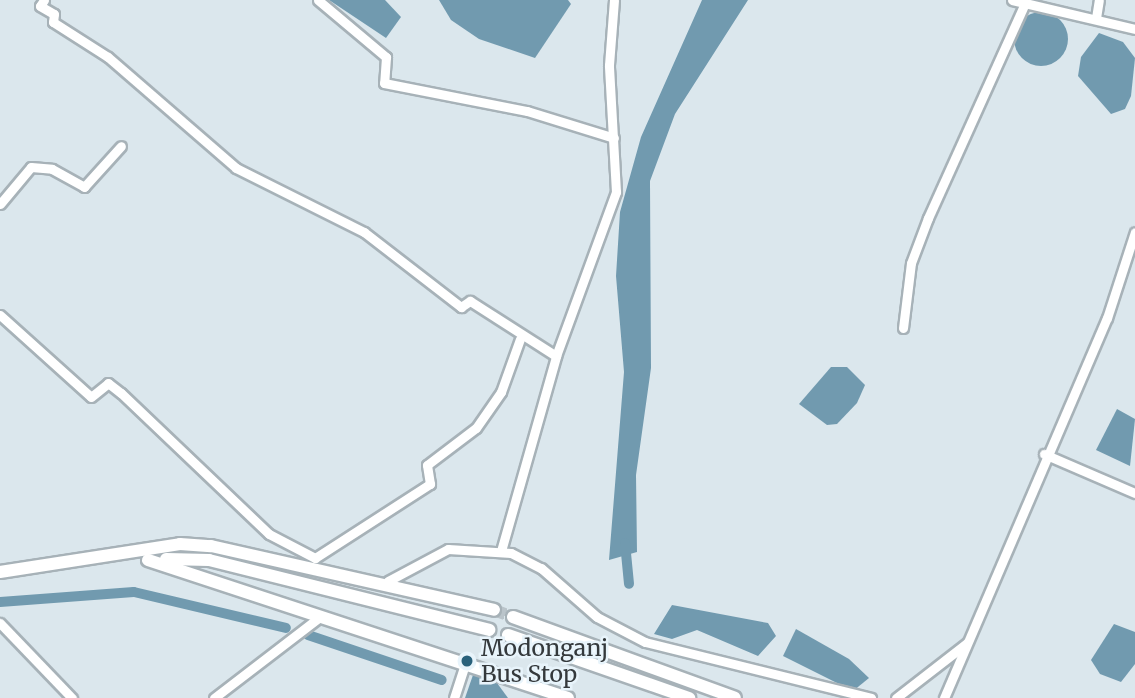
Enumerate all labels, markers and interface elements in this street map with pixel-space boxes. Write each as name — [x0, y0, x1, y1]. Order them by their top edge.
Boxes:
place label: Modonganj Bus Stop — [481, 634, 608, 688]
marker: Modonganj Bus Stop — [459, 653, 475, 669]

